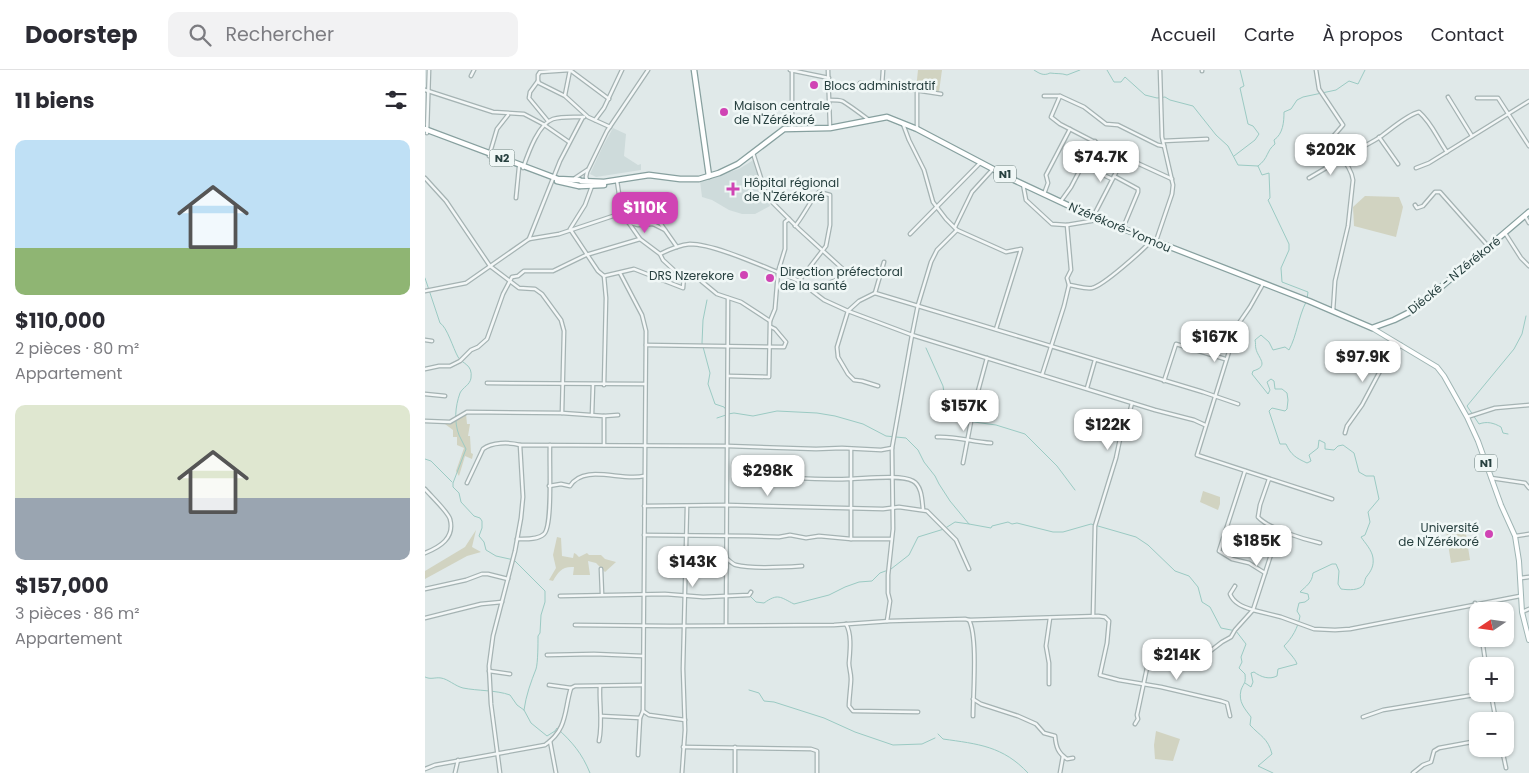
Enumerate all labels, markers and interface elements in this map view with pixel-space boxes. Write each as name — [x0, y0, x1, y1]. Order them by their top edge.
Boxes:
search box — [168, 12, 518, 57]
text: Doorstep — [25, 18, 138, 51]
icon: search — [186, 21, 214, 49]
text: Rechercher — [226, 21, 334, 48]
text: Accueil — [1150, 22, 1216, 47]
text: Carte — [1244, 22, 1294, 47]
text: À propos — [1322, 22, 1403, 47]
text: Contact — [1431, 22, 1504, 47]
place label: Blocs administratif — [824, 77, 935, 94]
marker: Blocs administratif — [808, 79, 820, 91]
text: 11 biens — [15, 86, 95, 115]
icon: filters — [382, 86, 410, 114]
place label: Maison centrale de N'Zérékoré — [734, 97, 830, 128]
marker: Maison centrale de N'Zérékoré — [718, 106, 730, 118]
pin: $202K — [1296, 134, 1366, 176]
text: $202K — [1306, 138, 1356, 161]
pin: $74.7K — [1060, 140, 1142, 183]
text: $74.7K — [1074, 145, 1128, 168]
road number: N2 — [489, 150, 515, 166]
road number: N1 — [994, 166, 1016, 182]
icon: home — [168, 172, 258, 262]
place label: Hôpital régional de N'Zérékoré — [744, 174, 839, 205]
marker: Hôpital régional de N'Zérékoré — [726, 182, 740, 196]
pin: $110K — [610, 191, 680, 234]
text: $110K — [623, 196, 667, 219]
street label: N'zérékoré-Yomou — [1066, 198, 1174, 256]
street label: Diécké - N'Zérékoré — [1404, 232, 1504, 318]
place label: Direction préfectoral de la santé — [780, 263, 903, 294]
place label: DRS Nzerekore — [649, 267, 734, 284]
marker: DRS Nzerekore — [738, 269, 750, 281]
marker: Direction préfectoral de la santé — [764, 272, 776, 284]
text: $110,000 — [15, 306, 105, 335]
pin: $167K — [1180, 320, 1250, 363]
text: $167K — [1192, 325, 1238, 348]
text: 2 pièces · 80 m² — [15, 337, 139, 360]
pin: $97.9K — [1322, 340, 1404, 383]
text: $97.9K — [1336, 345, 1390, 368]
text: Appartement — [15, 362, 122, 385]
pin: $157K — [929, 390, 999, 432]
text: $157K — [941, 394, 987, 417]
pin: $122K — [1073, 408, 1143, 451]
text: $122K — [1085, 413, 1131, 436]
icon: home — [168, 437, 258, 527]
pin: $298K — [733, 454, 803, 497]
road number: N1 — [1475, 454, 1497, 472]
text: $298K — [742, 459, 794, 482]
place label: Université de N'Zérékoré — [1398, 519, 1479, 550]
pin: $185K — [1222, 524, 1292, 567]
marker: Université de N'Zérékoré — [1483, 528, 1495, 540]
text: $185K — [1233, 529, 1281, 552]
pin: $143K — [658, 546, 728, 588]
text: $143K — [669, 550, 717, 573]
text: $157,000 — [15, 571, 109, 600]
text: 3 pièces · 86 m² — [15, 602, 140, 625]
north arrow — [1469, 602, 1514, 648]
map controls — [1469, 602, 1514, 757]
text: Appartement — [15, 627, 122, 650]
pin: $214K — [1142, 638, 1212, 681]
text: $214K — [1153, 643, 1201, 666]
button: + — [1469, 657, 1514, 702]
button: − — [1469, 712, 1514, 757]

